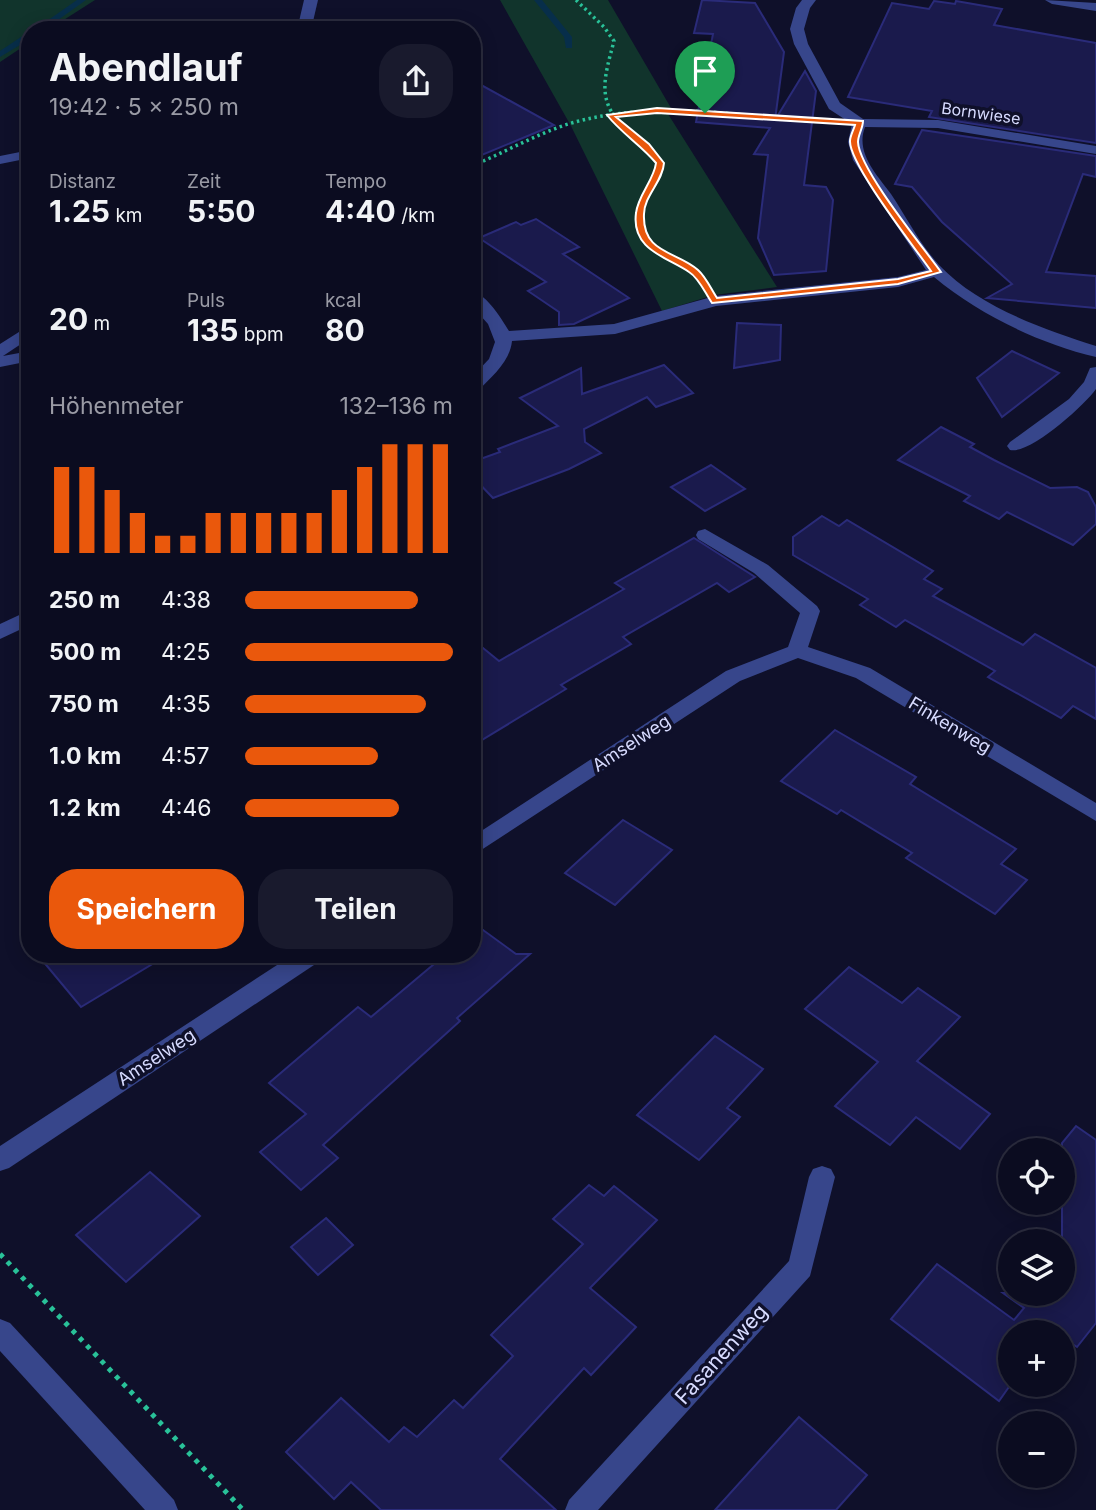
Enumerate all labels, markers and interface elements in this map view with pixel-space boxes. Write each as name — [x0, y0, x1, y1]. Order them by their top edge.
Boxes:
pin — [675, 41, 735, 113]
text: Abendlauf — [49, 44, 243, 90]
button: share — [379, 44, 453, 118]
icon: arrive — [686, 52, 724, 90]
text: 19:42 · 5 × 250 m — [49, 93, 239, 121]
street label: Bornwiese — [940, 98, 1022, 128]
text: Distanz — [49, 170, 116, 193]
text: Zeit — [187, 170, 221, 193]
text: Tempo — [325, 170, 387, 193]
text: 1.25 — [49, 193, 110, 229]
text: 5:50 — [187, 193, 256, 229]
text: 4:40 — [325, 193, 396, 229]
text: km — [110, 204, 142, 227]
text: /km — [396, 204, 435, 227]
text: Puls — [187, 289, 225, 312]
text: kcal — [325, 289, 361, 312]
text: 20 — [49, 301, 88, 337]
text: m — [88, 312, 110, 335]
text: 135 — [187, 312, 238, 348]
text: 80 — [325, 312, 365, 348]
text: bpm — [238, 323, 284, 346]
text: Höhenmeter — [49, 392, 183, 420]
text: 132–136 m — [339, 392, 453, 420]
text: 250 m — [49, 586, 120, 614]
text: 4:38 — [161, 586, 211, 614]
text: 500 m — [49, 638, 121, 666]
text: 4:25 — [161, 638, 211, 666]
text: 750 m — [49, 690, 119, 718]
text: 4:35 — [161, 690, 211, 718]
street label: Finkenweg — [905, 692, 995, 758]
street label: Amselweg — [588, 710, 674, 776]
text: 1.0 km — [49, 742, 121, 770]
text: 4:57 — [161, 742, 209, 770]
text: 1.2 km — [49, 794, 121, 822]
text: 4:46 — [161, 794, 212, 822]
button: Speichern — [49, 869, 244, 949]
button: Teilen — [258, 869, 453, 949]
street label: Amselweg — [113, 1024, 199, 1090]
map controls — [998, 1138, 1075, 1488]
button: locate — [998, 1138, 1075, 1215]
button: layers — [998, 1229, 1075, 1306]
street label: Fasanenweg — [670, 1299, 772, 1409]
button: + — [998, 1320, 1075, 1397]
button: − — [998, 1411, 1075, 1488]

